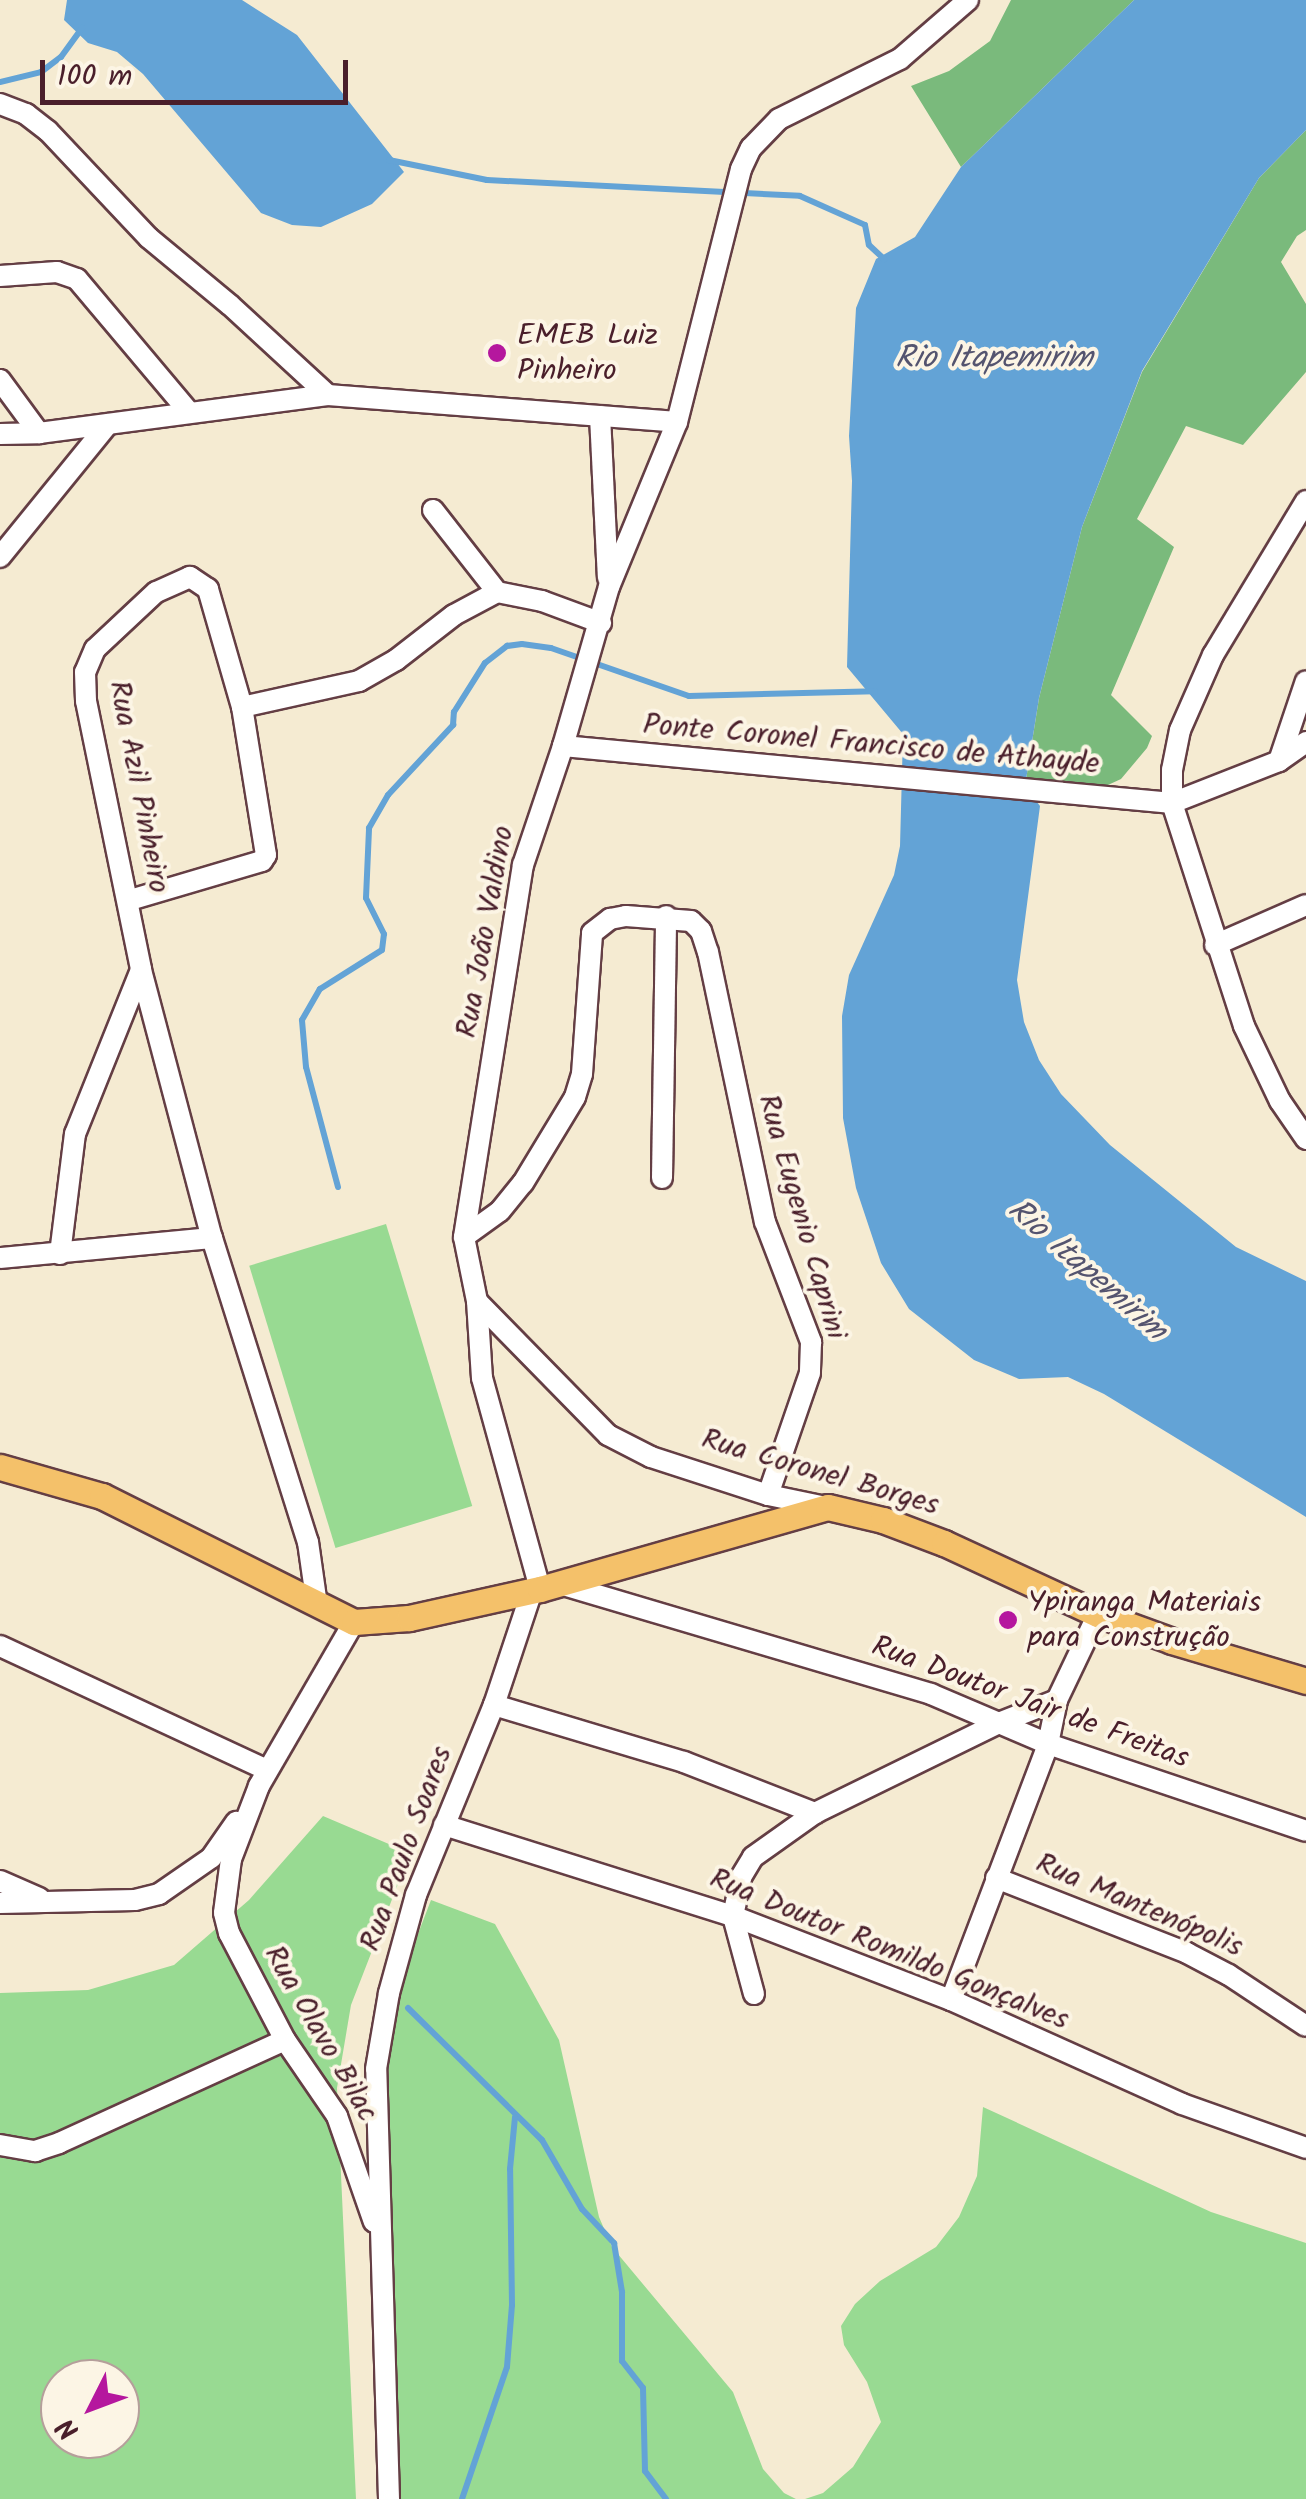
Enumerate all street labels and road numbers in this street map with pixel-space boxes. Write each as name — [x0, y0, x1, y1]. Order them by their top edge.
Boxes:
street label: Rua Azil Pinheiro — [100, 678, 176, 896]
street label: Ponte Coronel Francisco de Athayde — [641, 707, 1101, 783]
street label: Rua João Valdino — [450, 823, 522, 1041]
street label: Rua Eugenio Caprini — [749, 1090, 853, 1344]
street label: Rua Coronel Borges — [697, 1422, 943, 1524]
street label: Rua Doutor Jair de Freitas — [866, 1629, 1194, 1777]
street label: Rua Paulo Soares — [353, 1742, 461, 1956]
street label: Rua Mantenópolis — [1030, 1846, 1248, 1966]
street label: Rua Doutor Romildo Gonçalves — [704, 1861, 1074, 2039]
street label: Rua Olavo Bilac — [255, 1940, 385, 2128]

